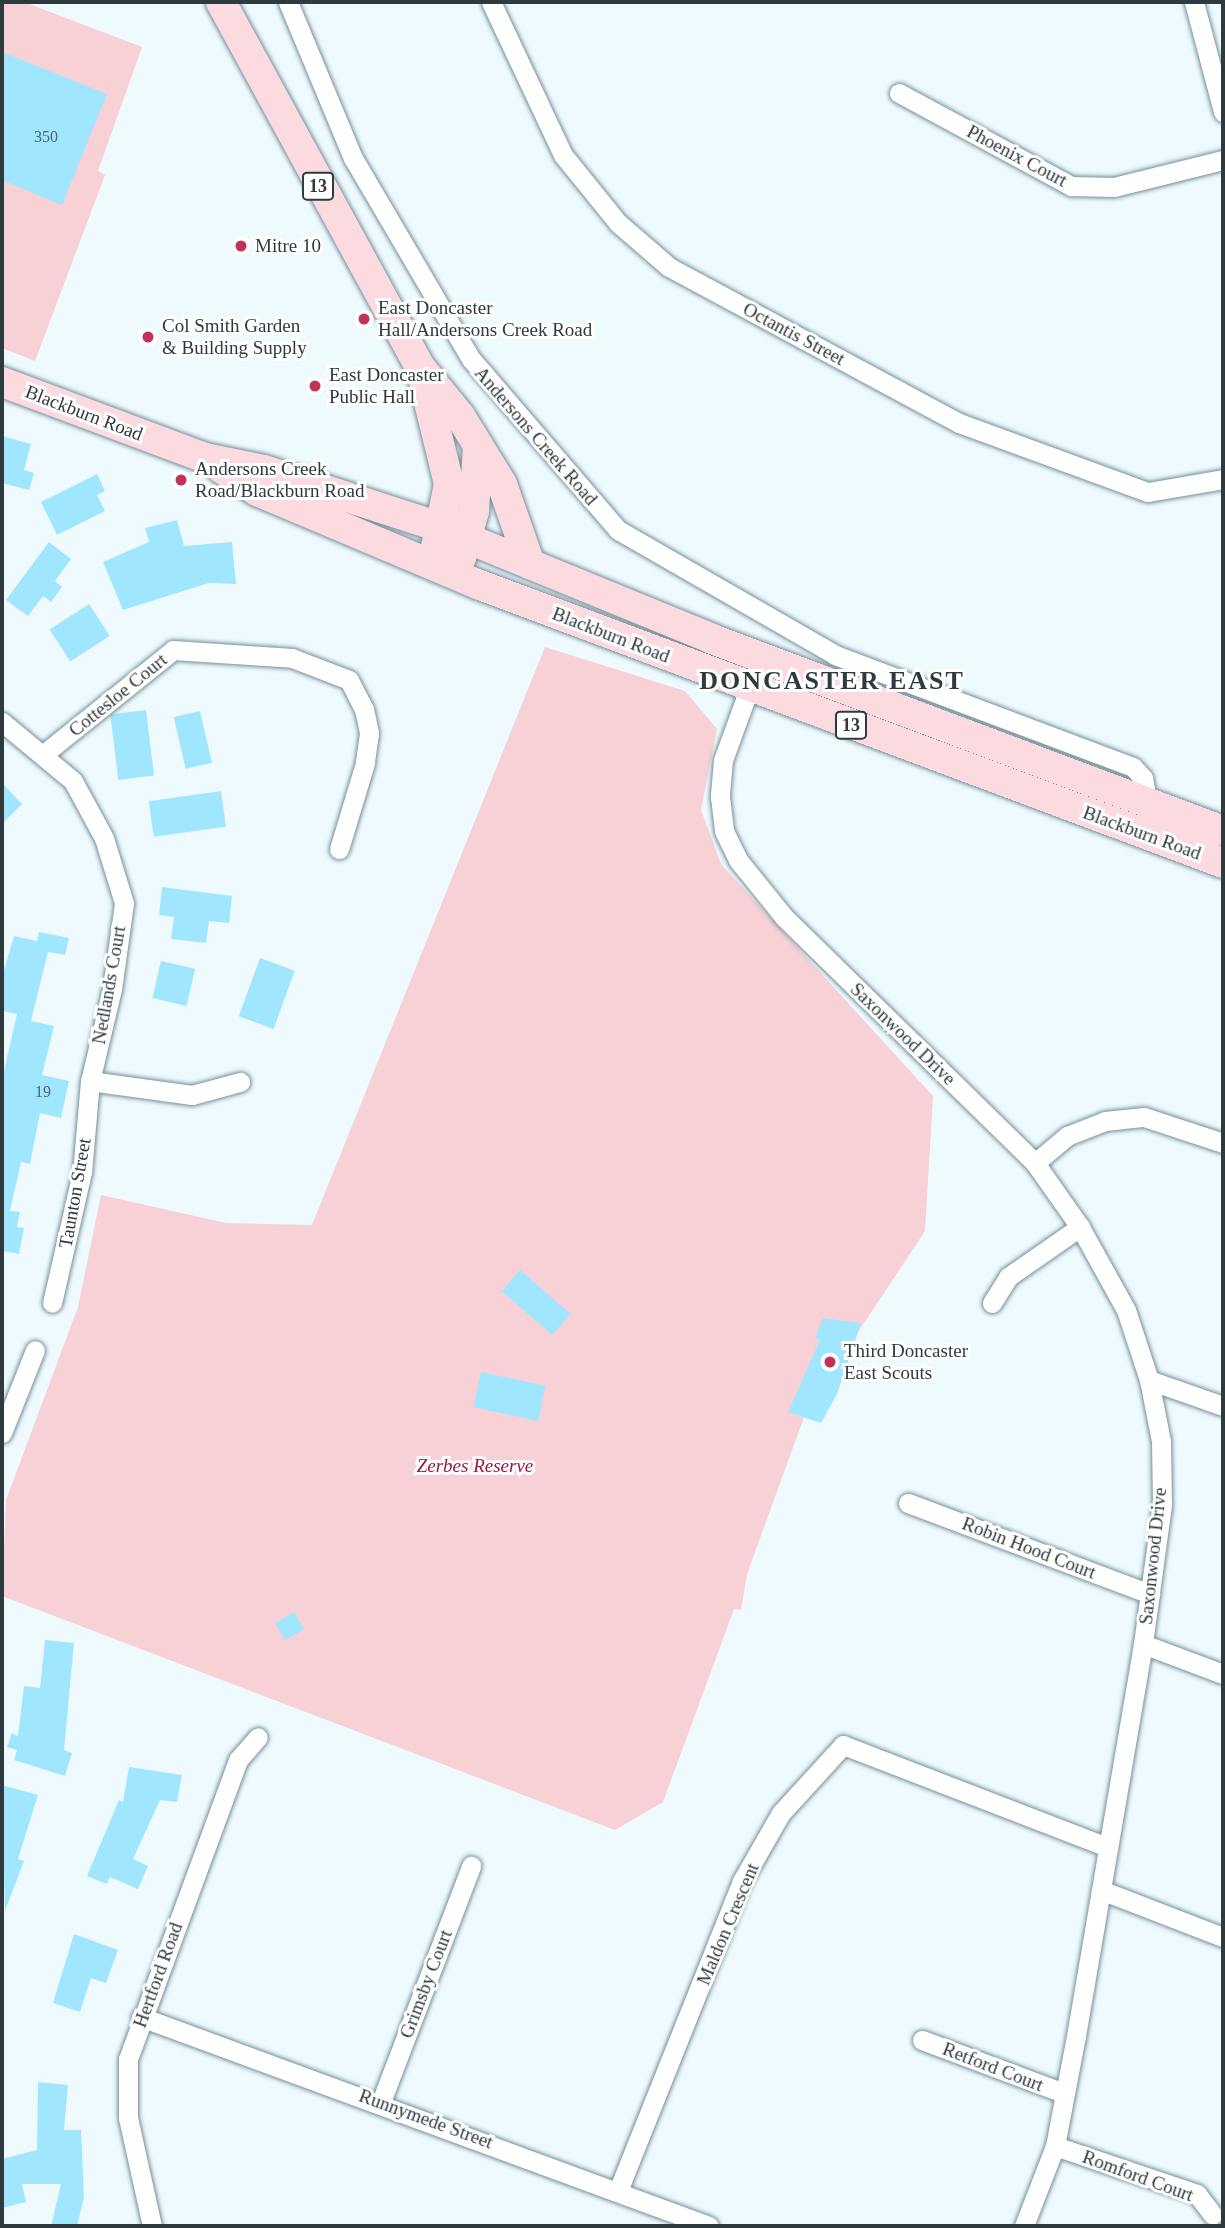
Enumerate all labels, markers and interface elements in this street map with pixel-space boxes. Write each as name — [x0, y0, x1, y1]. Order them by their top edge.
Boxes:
street label: Phoenix Court — [963, 120, 1071, 192]
house number: 350 — [34, 127, 58, 147]
road number: 13 — [300, 172, 336, 201]
place label: Mitre 10 — [255, 235, 321, 257]
marker: Mitre 10 — [233, 238, 249, 254]
place label: East Doncaster Hall/Andersons Creek Road — [378, 297, 592, 341]
street label: Octantis Street — [739, 298, 849, 370]
marker: East Doncaster Hall/Andersons Creek Road — [356, 311, 372, 327]
place label: Col Smith Garden & Building Supply — [162, 315, 307, 359]
marker: Col Smith Garden & Building Supply — [140, 329, 156, 345]
street label: Andersons Creek Road — [470, 362, 602, 510]
place label: East Doncaster Public Hall — [329, 364, 443, 408]
marker: East Doncaster Public Hall — [307, 378, 323, 394]
street label: Blackburn Road — [22, 380, 146, 446]
place label: Andersons Creek Road/Blackburn Road — [195, 458, 364, 502]
marker: Andersons Creek Road/Blackburn Road — [173, 472, 189, 488]
street label: Blackburn Road — [549, 602, 673, 668]
street label: Cottesloe Court — [64, 648, 172, 742]
district label: DONCASTER EAST — [701, 665, 963, 697]
road number: 13 — [834, 710, 868, 740]
street label: Blackburn Road — [1080, 801, 1204, 865]
street label: Nedlands Court — [87, 924, 131, 1046]
street label: Saxonwood Drive — [846, 978, 960, 1090]
house number: 19 — [35, 1082, 51, 1102]
street label: Taunton Street — [54, 1136, 96, 1250]
place label: Third Doncaster East Scouts — [844, 1340, 968, 1384]
marker: Third Doncaster East Scouts — [822, 1354, 838, 1370]
park label: Zerbes Reserve — [417, 1455, 533, 1477]
street label: Saxonwood Drive — [1134, 1486, 1172, 1626]
street label: Robin Hood Court — [959, 1512, 1099, 1584]
street label: Maldon Crescent — [692, 1860, 764, 1988]
street label: Hertford Road — [128, 1919, 188, 2031]
street label: Grimsby Court — [395, 1926, 457, 2042]
street label: Retford Court — [939, 2037, 1047, 2097]
street label: Runnymede Street — [356, 2084, 496, 2154]
street label: Romford Court — [1079, 2145, 1197, 2207]

